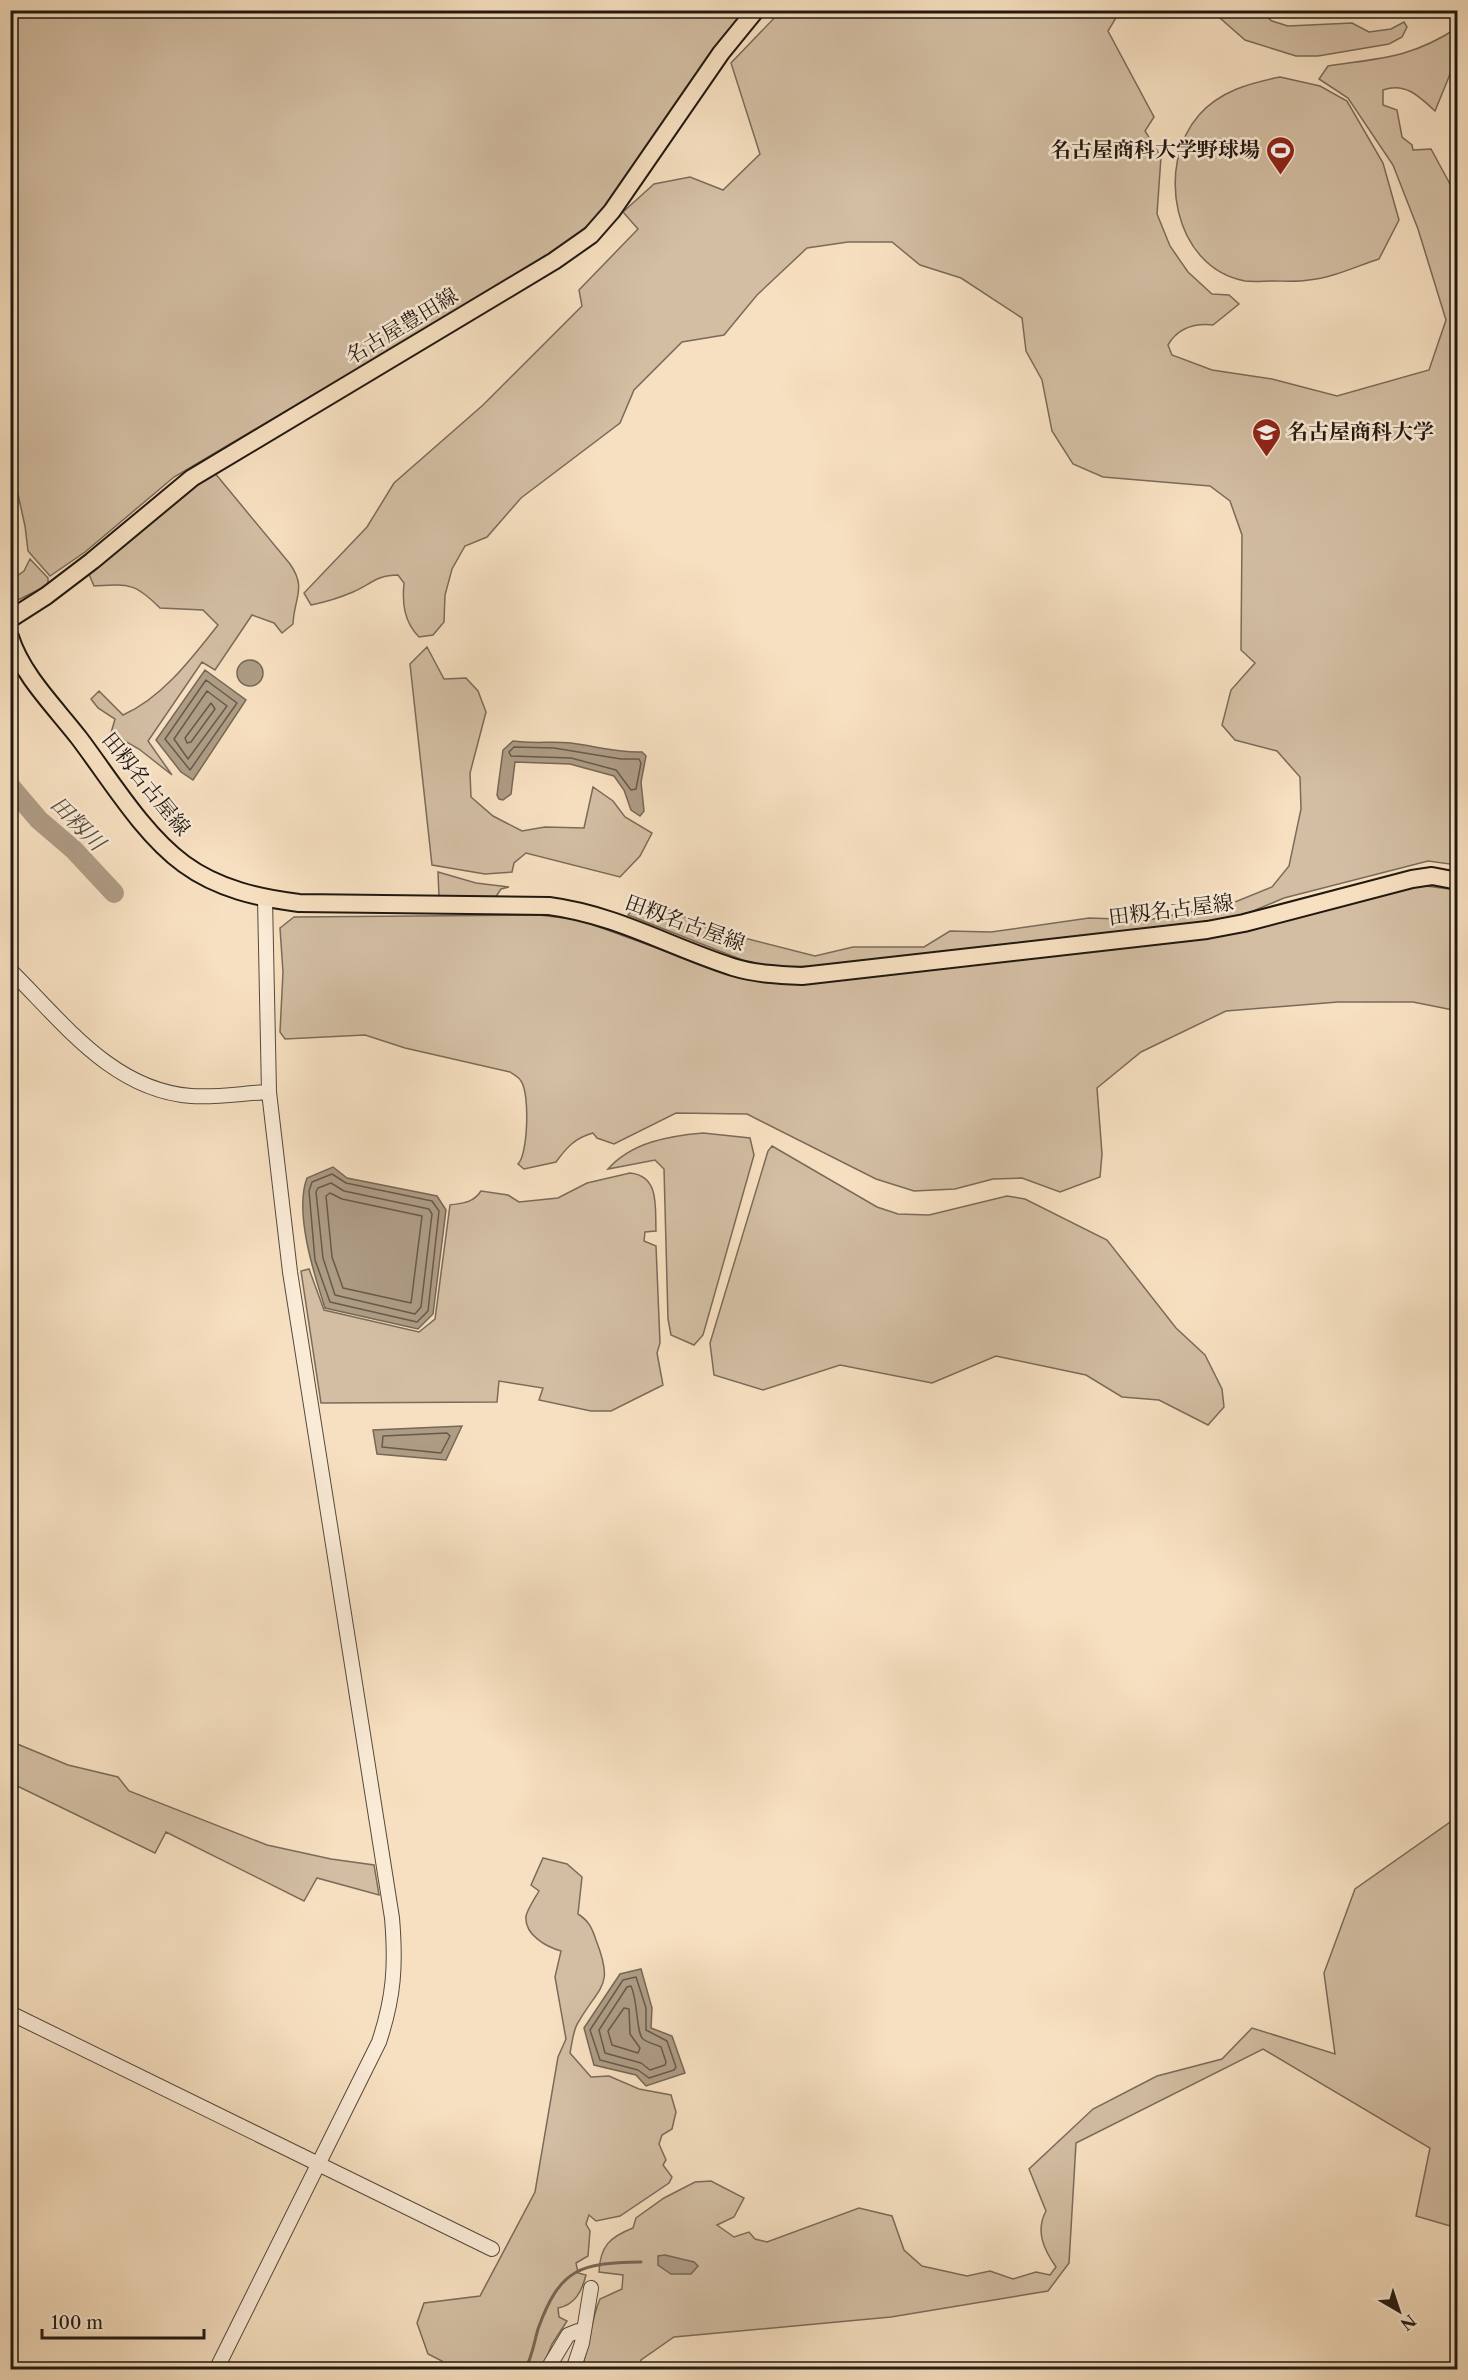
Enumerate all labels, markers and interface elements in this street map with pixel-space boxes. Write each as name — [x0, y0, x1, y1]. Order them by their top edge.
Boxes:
sports icon: 名古屋商科大学野球場 — [1265, 134, 1297, 176]
place label: 名古屋商科大学野球場 — [1050, 137, 1260, 162]
street label: 名古屋豊田線 — [341, 282, 462, 369]
school or university icon: 名古屋商科大学 — [1250, 416, 1282, 458]
place label: 名古屋商科大学 — [1287, 419, 1434, 444]
street label: 田籾名古屋線 — [97, 727, 196, 841]
water label: 田籾川 — [45, 790, 112, 858]
street label: 田籾名古屋線 — [622, 889, 749, 956]
street label: 田籾名古屋線 — [1107, 889, 1235, 930]
north arrow — [1369, 2281, 1429, 2341]
scale bar — [42, 2302, 204, 2340]
text: N — [1397, 2311, 1420, 2335]
text: 100 m — [51, 2312, 103, 2334]

